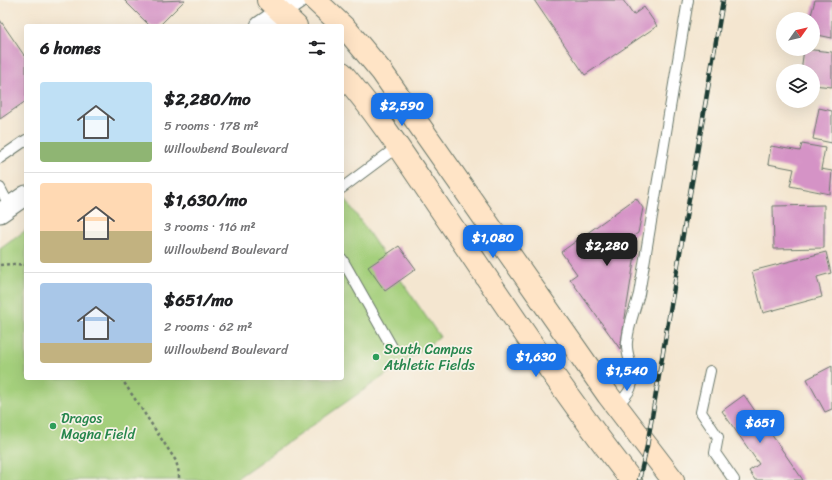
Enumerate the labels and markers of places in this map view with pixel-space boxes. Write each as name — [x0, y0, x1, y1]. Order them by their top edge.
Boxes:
pin: $2,590 — [369, 93, 435, 127]
pin: $1,080 — [460, 225, 526, 259]
pin: $2,280 — [574, 233, 640, 267]
place label: South Campus Athletic Fields — [383, 337, 475, 378]
pin: $1,630 — [503, 344, 569, 378]
marker: South Campus Athletic Fields — [371, 352, 381, 362]
pin: $1,540 — [594, 358, 660, 392]
place label: Dragos Magna Field — [61, 406, 136, 447]
pin: $651 — [736, 410, 784, 444]
marker: Dragos Magna Field — [48, 421, 58, 431]

